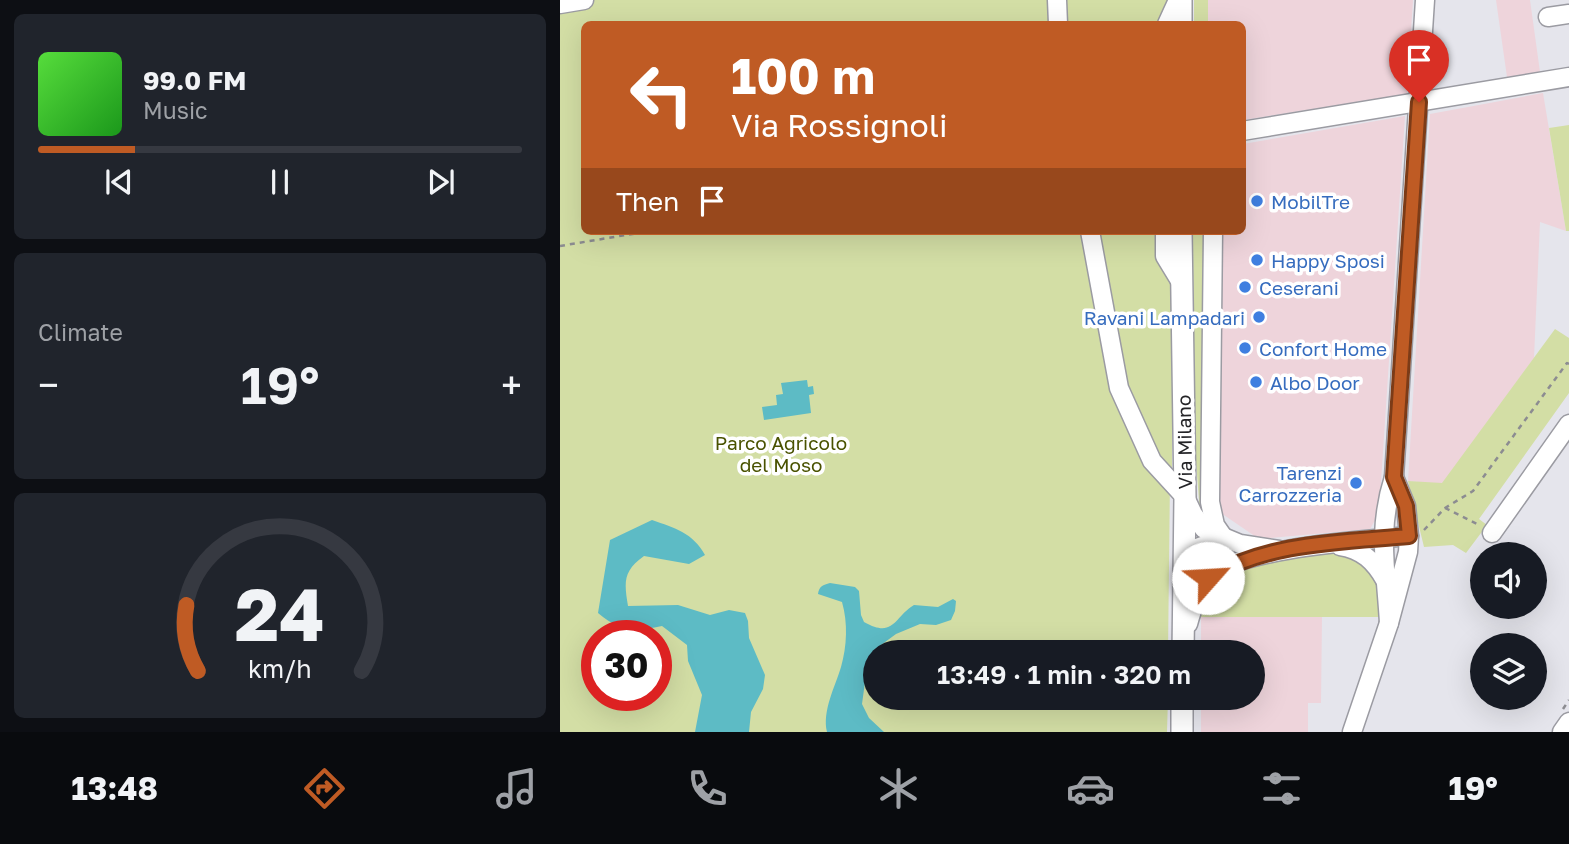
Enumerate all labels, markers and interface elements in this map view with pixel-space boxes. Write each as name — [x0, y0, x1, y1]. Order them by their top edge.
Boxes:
pin — [1389, 30, 1449, 102]
icon: arrive — [1400, 41, 1438, 79]
text: 100 m — [731, 46, 875, 105]
icon: left — [616, 49, 707, 140]
text: 99.0 FM — [143, 65, 246, 96]
text: Music — [143, 96, 208, 124]
text: Via Rossignoli — [731, 106, 948, 144]
icon: previous — [100, 163, 138, 201]
icon: pause — [261, 163, 299, 201]
icon: next — [422, 163, 460, 201]
icon: arrive — [693, 182, 731, 220]
text: Then — [616, 186, 679, 217]
place label: MobilTre — [1271, 190, 1350, 213]
marker: MobilTre — [1249, 193, 1265, 209]
place label: Happy Sposi — [1271, 249, 1385, 272]
marker: Happy Sposi — [1249, 252, 1265, 268]
place label: Ceserani — [1259, 276, 1339, 299]
marker: Ceserani — [1237, 279, 1253, 295]
place label: Ravani Lampadari — [1084, 306, 1245, 329]
marker: Ravani Lampadari — [1251, 309, 1267, 325]
text: Climate — [38, 318, 123, 346]
place label: Confort Home — [1259, 337, 1387, 360]
marker: Confort Home — [1237, 340, 1253, 356]
text: 19° — [241, 353, 319, 415]
text: − — [38, 362, 59, 407]
text: + — [501, 362, 522, 407]
place label: Albo Door — [1270, 371, 1360, 394]
marker: Albo Door — [1248, 374, 1264, 390]
street label: Via Milano — [1172, 394, 1196, 490]
park label: Parco Agricolo del Moso — [715, 431, 847, 476]
place label: Tarenzi Carrozzeria — [1238, 461, 1342, 506]
marker: Tarenzi Carrozzeria — [1348, 475, 1364, 491]
position arrow — [1171, 541, 1245, 615]
map controls — [1470, 542, 1547, 710]
button: sound — [1470, 542, 1547, 619]
text: 24 — [235, 571, 325, 658]
speed limit sign: 30 — [581, 620, 672, 711]
button: layers — [1470, 633, 1547, 710]
text: km/h — [248, 653, 312, 684]
text: 13:49 · 1 min · 320 m — [937, 659, 1191, 690]
icon: directions — [300, 764, 349, 813]
icon: music — [492, 764, 541, 813]
icon: phone — [683, 764, 732, 813]
icon: climate — [874, 764, 923, 813]
icon: car — [1066, 764, 1115, 813]
icon: filters — [1257, 764, 1306, 813]
text: 13:48 — [71, 769, 158, 807]
text: 19° — [1448, 769, 1498, 807]

